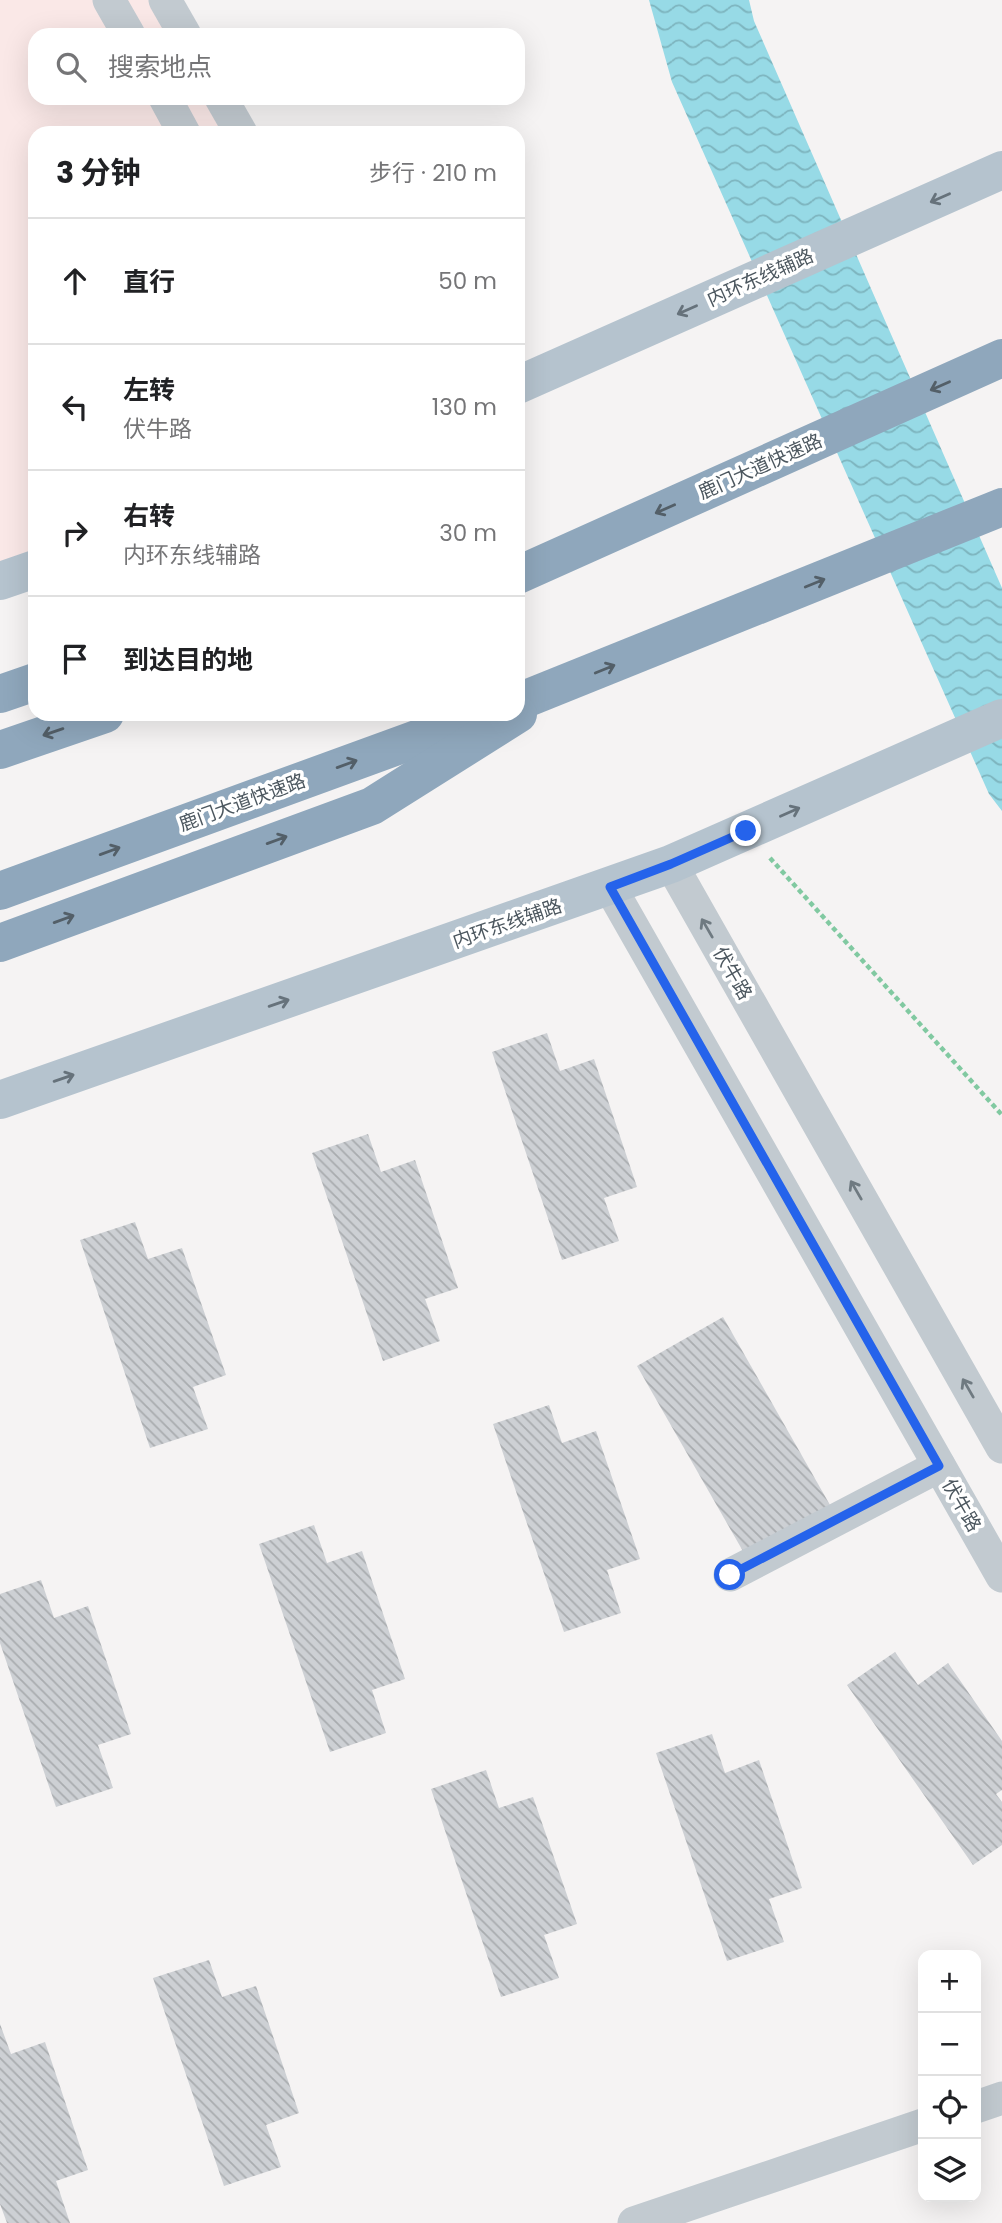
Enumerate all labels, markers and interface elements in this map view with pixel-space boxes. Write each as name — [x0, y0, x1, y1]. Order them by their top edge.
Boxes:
search box — [28, 28, 525, 105]
icon: search — [52, 48, 90, 86]
text: 搜索地点 — [108, 49, 212, 85]
text: 3 分钟 — [56, 151, 141, 194]
text: 步行 · 210 m — [369, 157, 497, 189]
one-way arrow — [929, 192, 951, 205]
street label: 内环东线辅路 — [703, 242, 818, 313]
icon: ahead — [56, 262, 94, 300]
text: 直行 — [123, 264, 175, 300]
text: 50 m — [438, 265, 497, 297]
one-way arrow — [677, 304, 698, 317]
text: 左转 — [123, 372, 175, 408]
one-way arrow — [930, 380, 951, 393]
icon: left — [56, 388, 94, 426]
text: 130 m — [432, 391, 497, 423]
text: 伏牛路 — [123, 413, 192, 445]
street label: 鹿门大道快速路 — [694, 427, 826, 506]
text: 右转 — [123, 498, 175, 534]
one-way arrow — [655, 503, 676, 516]
icon: right — [56, 514, 94, 552]
text: 30 m — [439, 517, 497, 549]
text: 内环东线辅路 — [123, 539, 261, 571]
one-way arrow — [804, 576, 826, 589]
icon: arrive — [56, 640, 94, 678]
text: 到达目的地 — [123, 642, 253, 678]
one-way arrow — [593, 661, 615, 674]
one-way arrow — [42, 727, 64, 739]
one-way arrow — [335, 757, 357, 769]
street label: 鹿门大道快速路 — [175, 767, 309, 838]
one-way arrow — [779, 805, 801, 818]
route end — [730, 815, 761, 846]
one-way arrow — [266, 833, 288, 846]
one-way arrow — [99, 843, 121, 856]
street label: 内环东线辅路 — [449, 892, 565, 955]
one-way arrow — [53, 912, 75, 924]
one-way arrow — [700, 919, 714, 939]
street label: 伏牛路 — [707, 942, 759, 1005]
one-way arrow — [268, 996, 290, 1008]
one-way arrow — [53, 1071, 75, 1083]
one-way arrow — [849, 1181, 863, 1201]
one-way arrow — [961, 1378, 974, 1399]
street label: 伏牛路 — [936, 1474, 988, 1537]
route start — [714, 1559, 745, 1590]
map controls — [918, 1950, 981, 2202]
button: + — [918, 1950, 981, 2013]
button: − — [918, 2013, 981, 2076]
button: locate — [918, 2076, 981, 2139]
button: layers — [918, 2139, 981, 2202]

